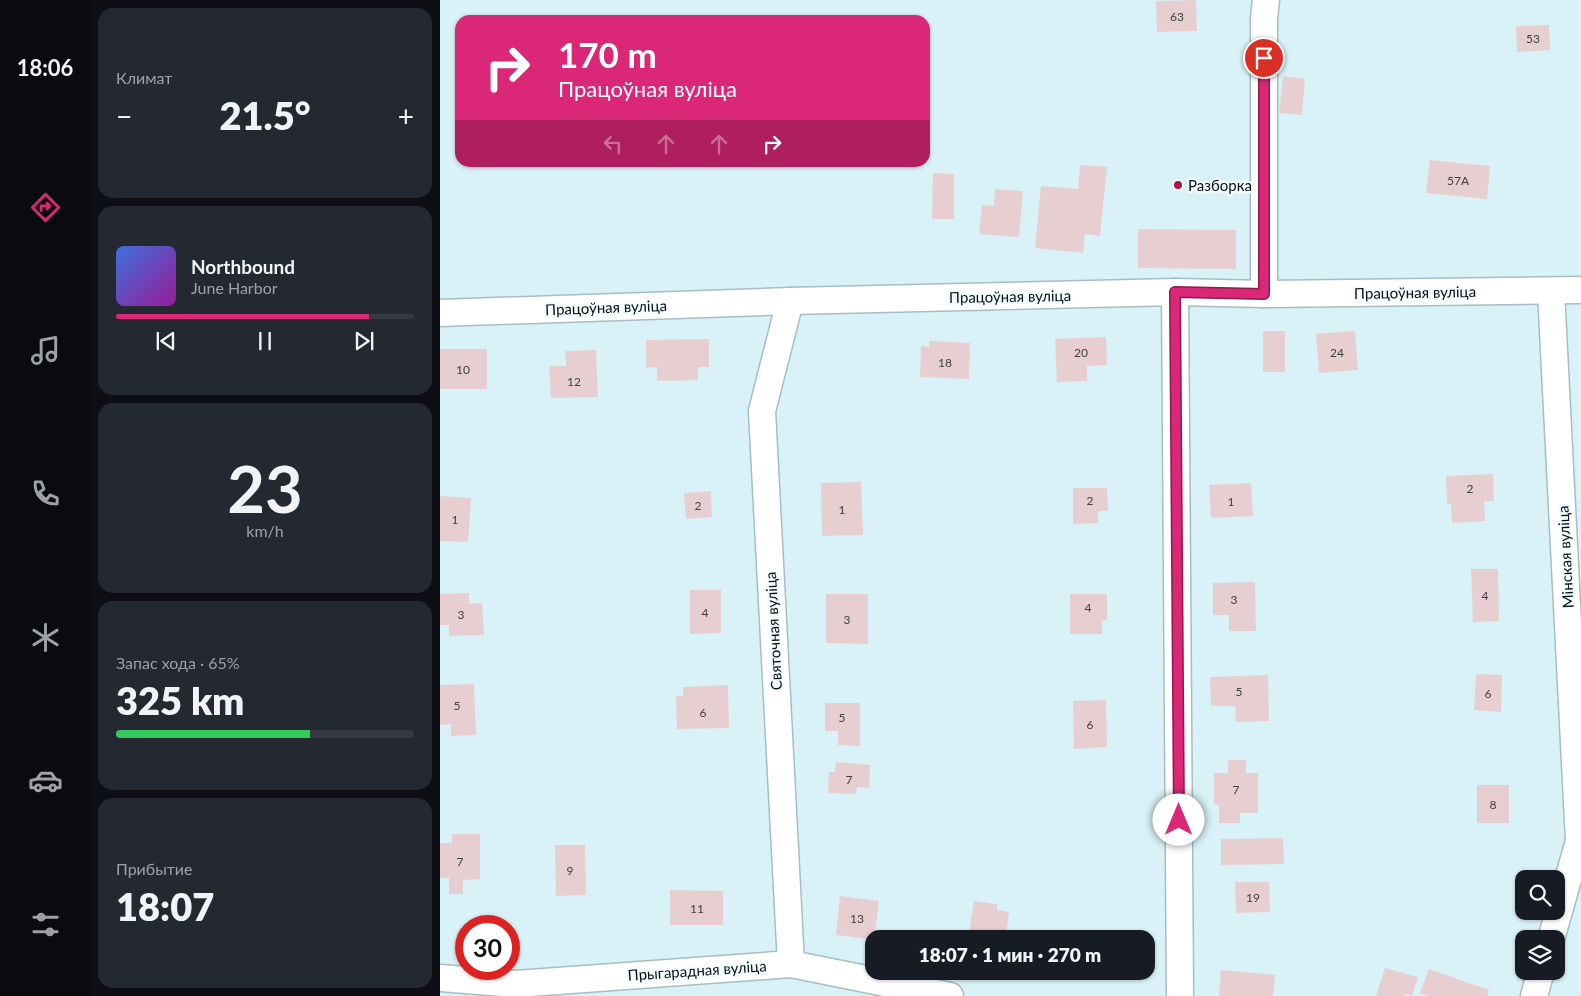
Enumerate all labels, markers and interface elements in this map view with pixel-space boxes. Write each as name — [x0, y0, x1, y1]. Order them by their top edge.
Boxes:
house number: 63 — [1170, 9, 1184, 24]
house number: 53 — [1526, 31, 1540, 46]
text: 170 m — [558, 33, 657, 75]
icon: right — [475, 35, 540, 100]
pin — [1243, 37, 1285, 79]
icon: arrive — [1250, 44, 1278, 72]
text: 18:06 — [17, 54, 73, 81]
text: Климат — [116, 68, 172, 87]
text: Працоўная вуліца — [558, 75, 737, 102]
text: 21.5° — [219, 92, 311, 138]
text: − — [116, 99, 132, 133]
text: + — [398, 99, 414, 133]
icon: left — [599, 130, 627, 158]
icon: ahead — [652, 130, 680, 158]
icon: ahead — [705, 130, 733, 158]
icon: right — [758, 130, 786, 158]
house number: 57А — [1447, 173, 1470, 188]
place label: Разборка — [1188, 176, 1252, 194]
marker: Разборка — [1172, 179, 1184, 191]
icon: directions — [28, 190, 63, 225]
text: Northbound — [191, 255, 295, 278]
text: June Harbor — [191, 278, 278, 297]
street label: Працоўная вуліца — [1354, 282, 1476, 302]
street label: Працоўная вуліца — [949, 286, 1071, 306]
street label: Працоўная вуліца — [545, 296, 667, 318]
icon: previous — [152, 327, 180, 355]
icon: pause — [251, 327, 279, 355]
icon: next — [350, 327, 378, 355]
icon: music — [28, 333, 63, 368]
house number: 20 — [1074, 345, 1088, 360]
house number: 24 — [1330, 345, 1344, 360]
house number: 18 — [938, 355, 952, 370]
house number: 10 — [456, 362, 470, 377]
house number: 12 — [567, 374, 581, 389]
text: 23 — [227, 449, 303, 527]
icon: phone — [28, 476, 63, 511]
house number: 2 — [1467, 481, 1474, 496]
house number: 2 — [1087, 493, 1094, 508]
house number: 1 — [1228, 494, 1235, 509]
house number: 2 — [695, 498, 702, 513]
house number: 1 — [839, 502, 846, 517]
street label: Мінская вуліца — [1553, 505, 1577, 609]
house number: 1 — [452, 512, 459, 527]
text: km/h — [246, 521, 284, 540]
street label: Святочная вуліца — [761, 571, 785, 691]
house number: 4 — [1482, 588, 1489, 603]
house number: 3 — [1231, 592, 1238, 607]
house number: 4 — [1085, 600, 1092, 615]
house number: 4 — [702, 605, 709, 620]
house number: 3 — [458, 607, 465, 622]
house number: 3 — [844, 612, 851, 627]
icon: climate — [28, 620, 63, 655]
text: Запас хода · 65% — [116, 653, 240, 672]
text: 325 km — [116, 677, 244, 723]
house number: 5 — [1236, 684, 1243, 699]
house number: 6 — [1485, 686, 1492, 701]
house number: 5 — [454, 698, 461, 713]
house number: 6 — [700, 705, 707, 720]
house number: 5 — [839, 710, 846, 725]
house number: 6 — [1087, 717, 1094, 732]
icon: car — [28, 763, 63, 798]
house number: 7 — [846, 772, 853, 787]
house number: 7 — [1233, 782, 1240, 797]
position arrow — [1152, 793, 1204, 845]
house number: 8 — [1490, 797, 1497, 812]
house number: 7 — [457, 854, 464, 869]
text: Прибытие — [116, 859, 192, 878]
house number: 9 — [567, 863, 574, 878]
map controls — [1515, 870, 1565, 980]
button: search — [1515, 870, 1565, 920]
text: 18:07 — [116, 883, 214, 929]
house number: 19 — [1246, 890, 1260, 905]
house number: 11 — [690, 901, 704, 916]
icon: filters — [28, 907, 63, 942]
house number: 13 — [850, 911, 864, 926]
speed limit sign: 30 — [455, 915, 520, 980]
button: layers — [1515, 930, 1565, 980]
text: 18:07 · 1 мин · 270 m — [919, 943, 1101, 966]
street label: Прыгарадная вуліца — [627, 956, 767, 984]

